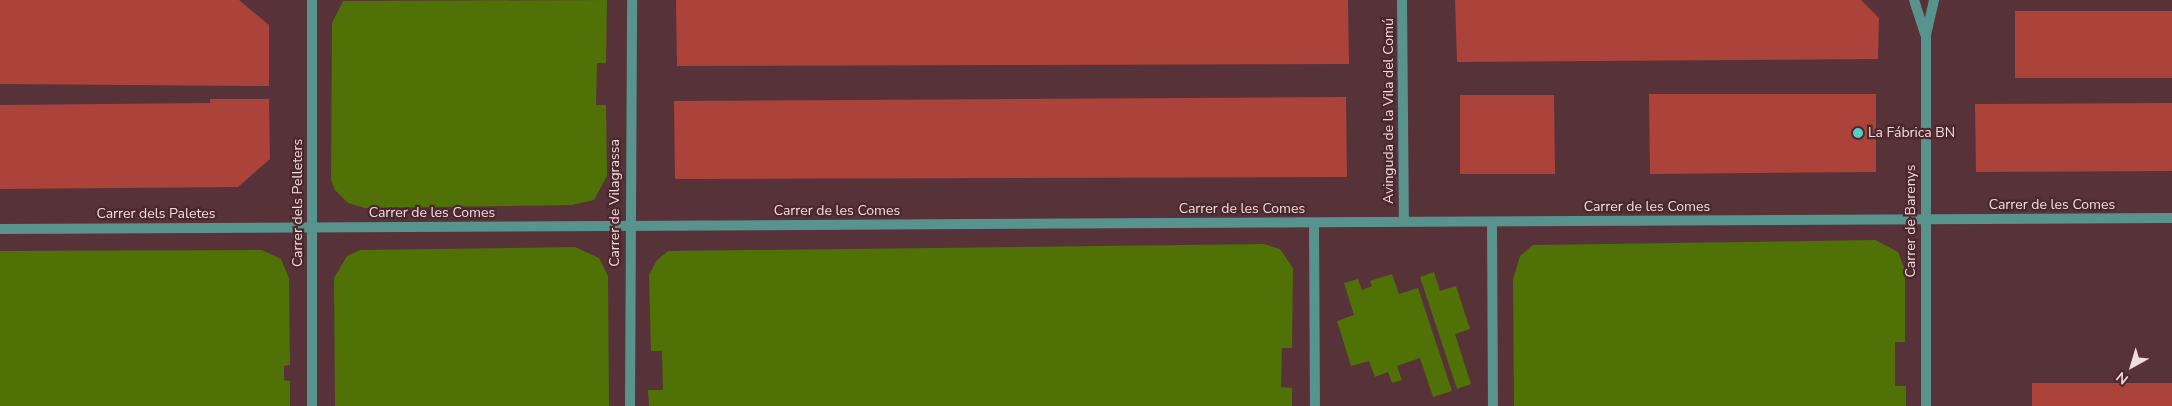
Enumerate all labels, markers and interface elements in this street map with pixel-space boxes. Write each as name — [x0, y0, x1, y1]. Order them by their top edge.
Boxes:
street label: Avinguda de la Vila del Comú — [1381, 18, 1397, 204]
place label: La Fábrica BN — [1868, 125, 1955, 141]
marker: La Fábrica BN — [1852, 127, 1864, 139]
street label: Carrer dels Pelleters — [290, 139, 306, 267]
street label: Carrer de Vilagrassa — [607, 139, 623, 267]
street label: Carrer de Barenys — [1903, 165, 1919, 277]
street label: Carrer de les Comes — [1989, 197, 2115, 213]
street label: Carrer de les Comes — [1584, 199, 1710, 215]
street label: Carrer de les Comes — [1179, 201, 1305, 217]
street label: Carrer de les Comes — [774, 203, 900, 219]
street label: Carrer de les Comes — [369, 205, 495, 221]
street label: Carrer dels Paletes — [96, 206, 216, 222]
north arrow — [2107, 341, 2157, 391]
text: N — [2112, 367, 2132, 389]

